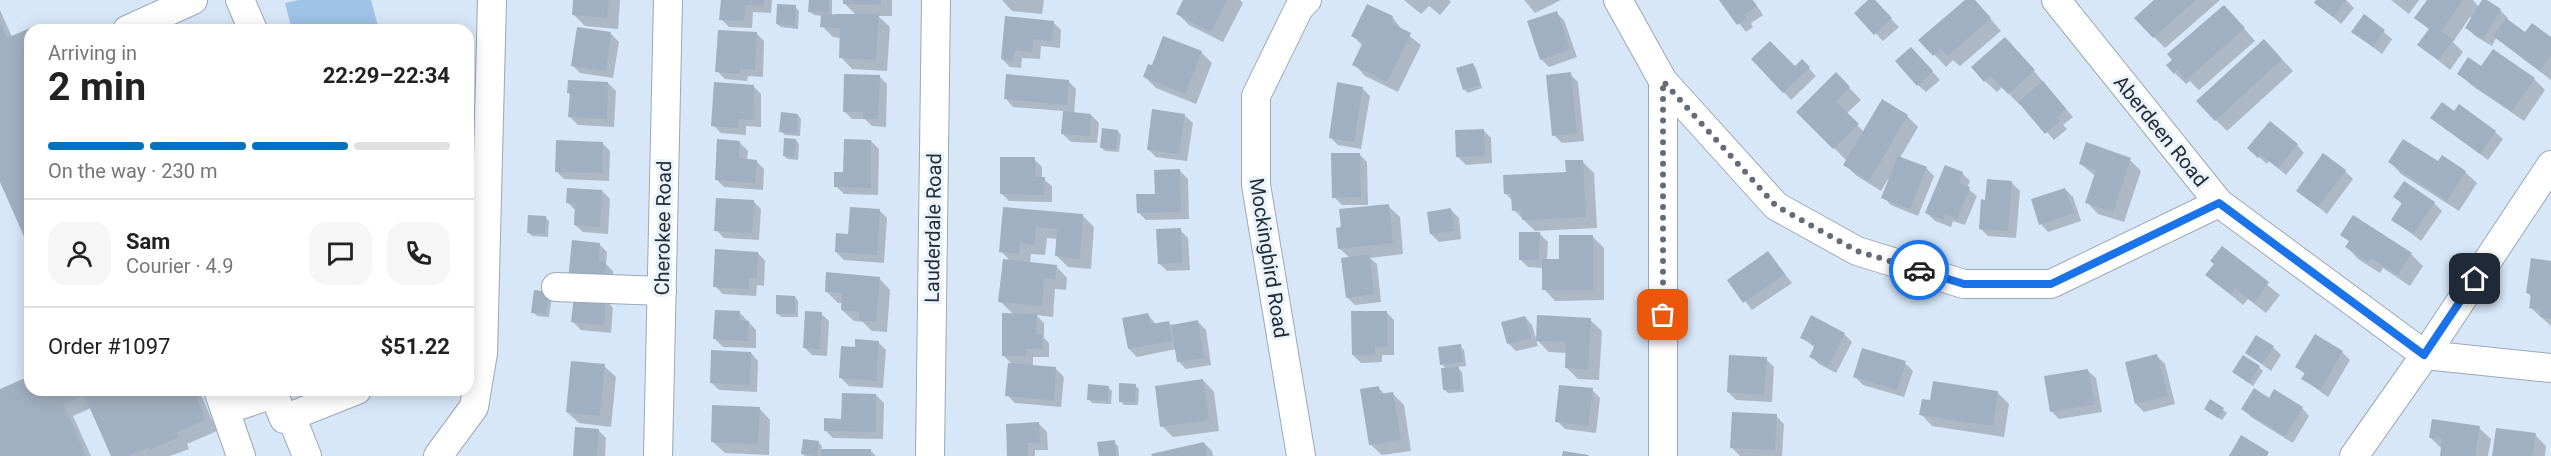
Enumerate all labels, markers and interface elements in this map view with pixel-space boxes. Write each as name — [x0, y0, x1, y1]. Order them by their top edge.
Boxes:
text: Arriving in — [48, 41, 137, 65]
text: 22:29–22:34 — [323, 63, 450, 88]
text: 2 min — [48, 64, 146, 110]
street label: Aberdeen Road — [2109, 71, 2213, 191]
street label: Lauderdale Road — [920, 153, 946, 303]
text: On the way · 230 m — [48, 159, 217, 183]
street label: Cherokee Road — [650, 160, 676, 296]
street label: Mockingbird Road — [1245, 176, 1293, 340]
button: person — [48, 222, 111, 285]
button: chat — [309, 222, 372, 285]
button: phone — [387, 222, 450, 285]
text: Sam — [126, 229, 170, 254]
courier — [1889, 240, 1949, 300]
pin — [2449, 253, 2500, 304]
text: Courier · 4.9 — [126, 254, 233, 278]
icon: car — [1903, 254, 1936, 287]
icon: home — [2458, 262, 2491, 295]
pin — [1637, 289, 1688, 340]
icon: bag — [1646, 298, 1679, 331]
text: Order #1097 — [48, 334, 170, 359]
text: $51.22 — [381, 334, 450, 359]

